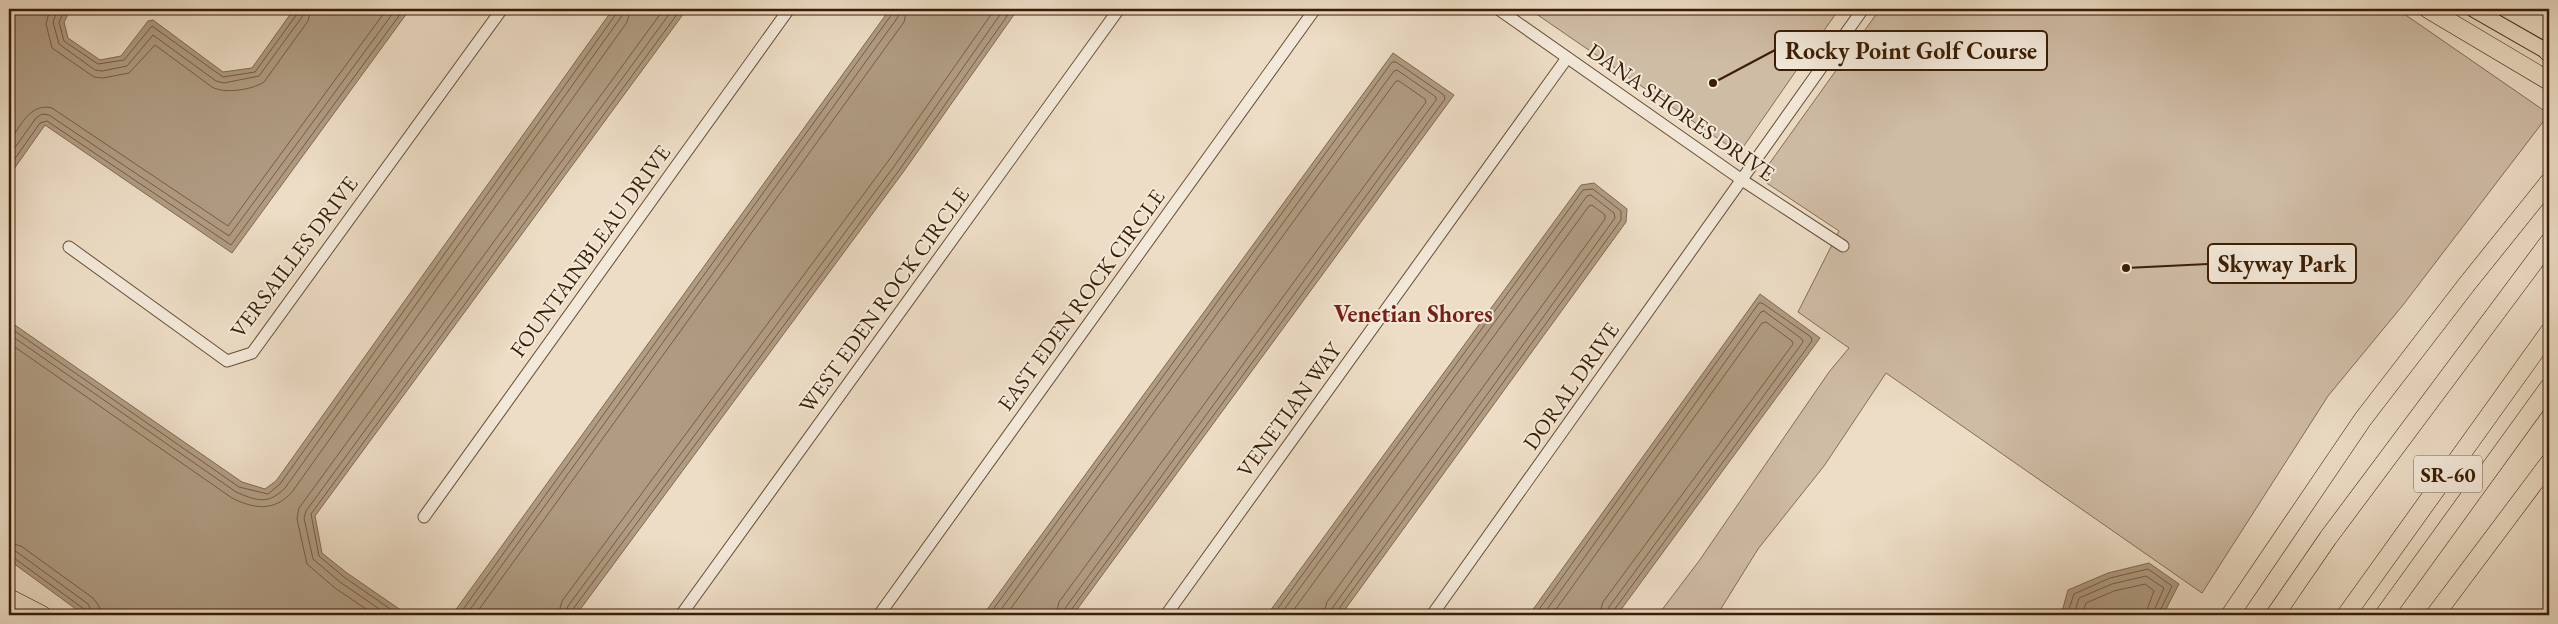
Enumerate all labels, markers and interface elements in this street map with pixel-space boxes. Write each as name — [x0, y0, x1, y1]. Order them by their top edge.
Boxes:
callout: Rocky Point Golf Course — [1775, 31, 2047, 70]
text: Rocky Point Golf Course — [1785, 35, 2037, 67]
street label: DANA SHORES DRIVE — [1581, 36, 1781, 188]
street label: FOUNTAINBLEAU DRIVE — [503, 139, 677, 363]
street label: VERSAILLES DRIVE — [224, 170, 364, 344]
street label: WEST EDEN ROCK CIRCLE — [792, 181, 976, 419]
street label: EAST EDEN ROCK CIRCLE — [991, 183, 1171, 417]
callout: Skyway Park — [2208, 244, 2356, 283]
text: Skyway Park — [2218, 248, 2347, 280]
district label: Venetian Shores — [1333, 298, 1493, 329]
street label: DORAL DRIVE — [1516, 317, 1626, 455]
street label: VENETIAN WAY — [1230, 336, 1348, 483]
road number: SR-60 — [2414, 456, 2482, 492]

